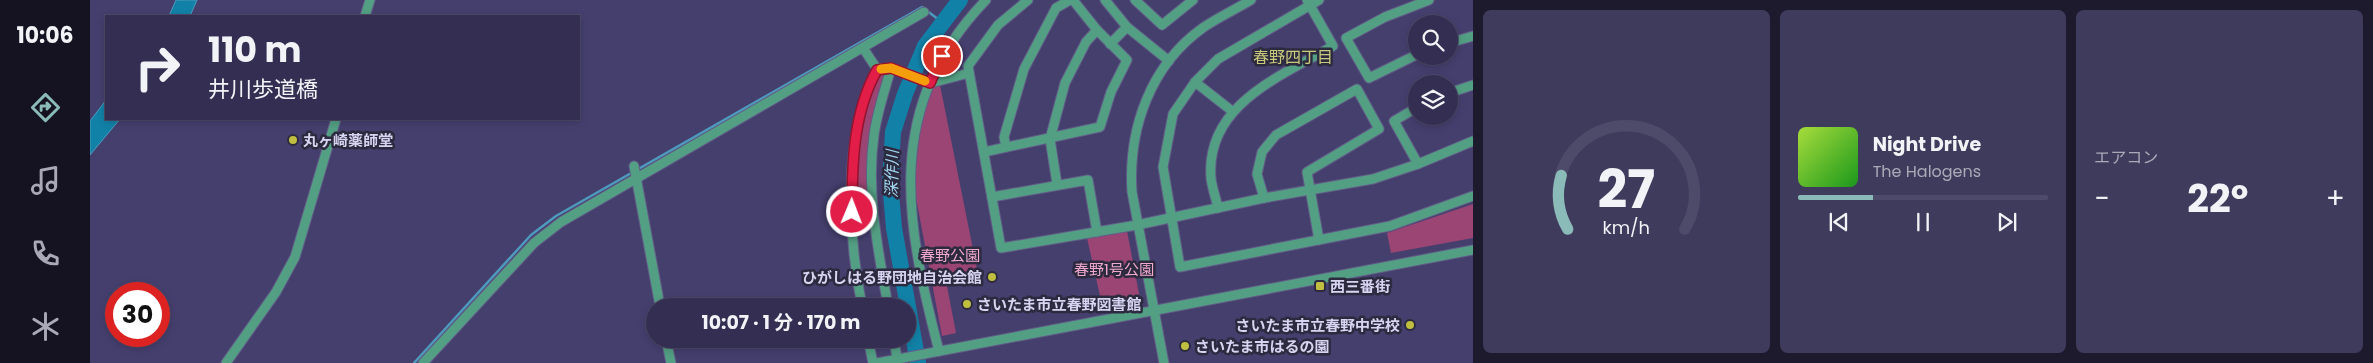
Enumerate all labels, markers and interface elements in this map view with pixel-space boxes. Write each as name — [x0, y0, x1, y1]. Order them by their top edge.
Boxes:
map controls — [1408, 15, 1458, 125]
button: search — [1408, 15, 1458, 65]
text: 10:06 — [16, 20, 74, 51]
text: 110 m — [208, 25, 302, 74]
icon: right — [125, 35, 190, 100]
pin — [921, 35, 963, 77]
icon: arrive — [928, 42, 956, 70]
district label: 春野四丁目 — [1253, 46, 1333, 69]
text: 井川歩道橋 — [208, 74, 318, 105]
button: layers — [1408, 75, 1458, 125]
icon: directions — [28, 90, 63, 125]
place label: 丸ヶ崎薬師堂 — [303, 130, 393, 151]
text: Night Drive — [1873, 131, 1981, 158]
marker: 丸ヶ崎薬師堂 — [287, 134, 299, 146]
text: エアコン — [2094, 146, 2158, 169]
water label: 深作川 — [880, 148, 904, 198]
text: 27 — [1598, 153, 1655, 226]
text: The Halogens — [1873, 160, 1981, 183]
icon: music — [28, 163, 63, 198]
text: 22° — [2187, 172, 2248, 225]
text: − — [2094, 179, 2110, 218]
text: + — [2326, 179, 2345, 218]
position arrow — [825, 185, 877, 237]
icon: previous — [1825, 208, 1853, 236]
icon: pause — [1909, 208, 1937, 236]
icon: next — [1993, 208, 2021, 236]
text: km/h — [1603, 215, 1650, 240]
icon: phone — [28, 236, 63, 271]
park label: 春野公園 — [920, 245, 980, 266]
park label: 春野1号公園 — [1074, 259, 1154, 280]
place label: ひがしはる野団地自治会館 — [802, 267, 982, 288]
marker: ひがしはる野団地自治会館 — [986, 271, 998, 283]
place label: 西三番街 — [1330, 276, 1390, 297]
marker: 西三番街 — [1314, 280, 1326, 292]
speed limit sign: 30 — [105, 282, 170, 347]
place label: さいたま市立春野図書館 — [977, 294, 1142, 315]
marker: さいたま市立春野図書館 — [961, 298, 973, 310]
icon: climate — [28, 309, 63, 344]
text: 10:07 · 1 分 · 170 m — [702, 309, 860, 336]
place label: さいたま市立春野中学校 — [1235, 315, 1400, 336]
marker: さいたま市立春野中学校 — [1404, 319, 1416, 331]
place label: さいたま市はるの園 — [1195, 336, 1330, 357]
marker: さいたま市はるの園 — [1179, 340, 1191, 352]

